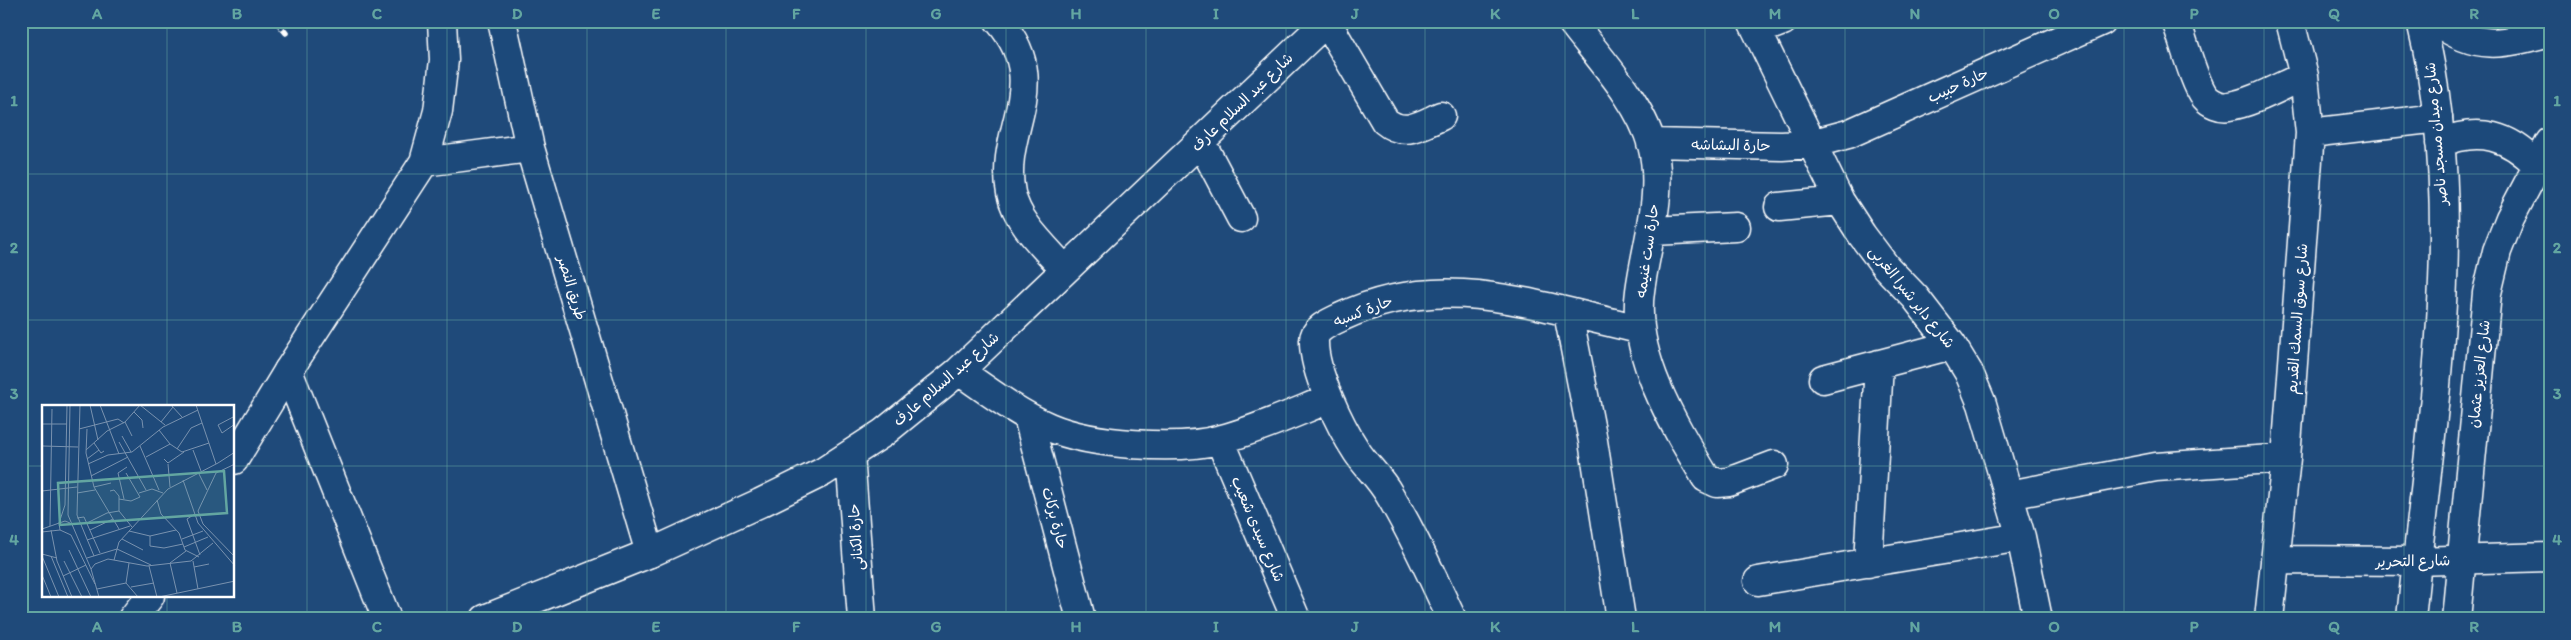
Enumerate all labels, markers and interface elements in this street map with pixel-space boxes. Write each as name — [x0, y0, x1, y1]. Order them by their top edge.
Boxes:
text: A — [91, 4, 103, 23]
text: B — [232, 4, 243, 23]
text: C — [372, 4, 383, 23]
text: D — [512, 4, 523, 23]
text: E — [652, 4, 661, 23]
text: F — [792, 4, 801, 23]
text: G — [930, 4, 942, 23]
text: H — [1070, 4, 1082, 23]
text: I — [1213, 4, 1219, 23]
text: J — [1350, 4, 1359, 23]
text: K — [1490, 4, 1501, 23]
text: L — [1631, 4, 1640, 23]
text: M — [1769, 4, 1781, 23]
text: N — [1910, 4, 1920, 23]
text: O — [2048, 4, 2060, 23]
text: P — [2189, 4, 2199, 23]
text: Q — [2328, 4, 2340, 23]
text: R — [2469, 4, 2479, 23]
street label: شارع عبد السلام عارف — [1187, 49, 1298, 157]
street label: شارع ميدان مسجد ناصر — [2421, 62, 2452, 208]
street label: حارة حبيب — [1925, 64, 1991, 106]
text: 1 — [10, 91, 18, 110]
text: 1 — [2553, 91, 2561, 110]
street label: حارة البشاشه — [1691, 135, 1771, 155]
street label: حارة ست غنيمه — [1631, 203, 1663, 299]
text: 2 — [10, 238, 19, 257]
text: 2 — [2553, 238, 2562, 257]
street label: شارع داير شبرا الغربى — [1864, 242, 1959, 352]
street label: شارع سوق السمك القديم — [2283, 243, 2313, 395]
street label: طريق النصر — [553, 252, 590, 322]
street label: حارة كسبه — [1331, 291, 1395, 331]
street label: شارع العزيز عثمان — [2464, 319, 2495, 429]
street label: شارع عبد السلام عارف — [889, 328, 1004, 431]
text: 3 — [10, 384, 19, 403]
text: 3 — [2553, 384, 2562, 403]
inset map — [42, 405, 235, 598]
street label: شارع سيدى شعيب — [1227, 473, 1288, 585]
street label: حارة بركات — [1038, 485, 1072, 551]
street label: حارة الكنانى — [845, 503, 868, 571]
text: 4 — [9, 530, 19, 549]
text: 4 — [2552, 530, 2562, 549]
street label: شارع التحرير — [2373, 551, 2451, 572]
text: A — [91, 617, 103, 636]
text: B — [232, 617, 243, 636]
text: C — [372, 617, 383, 636]
text: D — [512, 617, 523, 636]
text: E — [652, 617, 661, 636]
text: F — [792, 617, 801, 636]
text: G — [930, 617, 942, 636]
text: H — [1070, 617, 1082, 636]
text: I — [1213, 617, 1219, 636]
text: J — [1350, 617, 1359, 636]
text: K — [1490, 617, 1501, 636]
text: L — [1631, 617, 1640, 636]
text: M — [1769, 617, 1781, 636]
text: N — [1910, 617, 1920, 636]
text: O — [2048, 617, 2060, 636]
text: P — [2189, 617, 2199, 636]
text: Q — [2328, 617, 2340, 636]
text: R — [2469, 617, 2479, 636]

